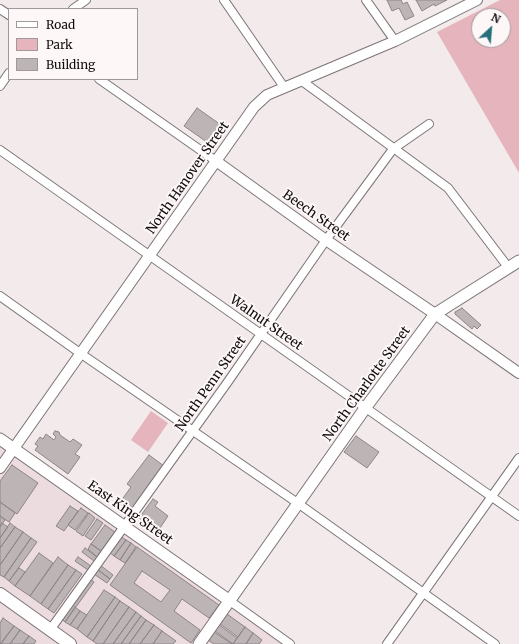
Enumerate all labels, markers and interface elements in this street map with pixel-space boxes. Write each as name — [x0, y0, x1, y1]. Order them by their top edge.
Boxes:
legend — [8, 8, 138, 80]
north arrow — [471, 8, 511, 48]
text: N — [489, 10, 503, 26]
text: Road — [46, 17, 75, 32]
text: Park — [46, 37, 73, 52]
text: Building — [46, 57, 95, 72]
street label: North Hanover Street — [143, 119, 233, 237]
street label: Beech Street — [279, 187, 353, 245]
street label: Walnut Street — [227, 292, 305, 354]
street label: North Charlotte Street — [320, 324, 414, 444]
street label: North Penn Street — [172, 333, 250, 435]
street label: East King Street — [84, 478, 176, 548]

